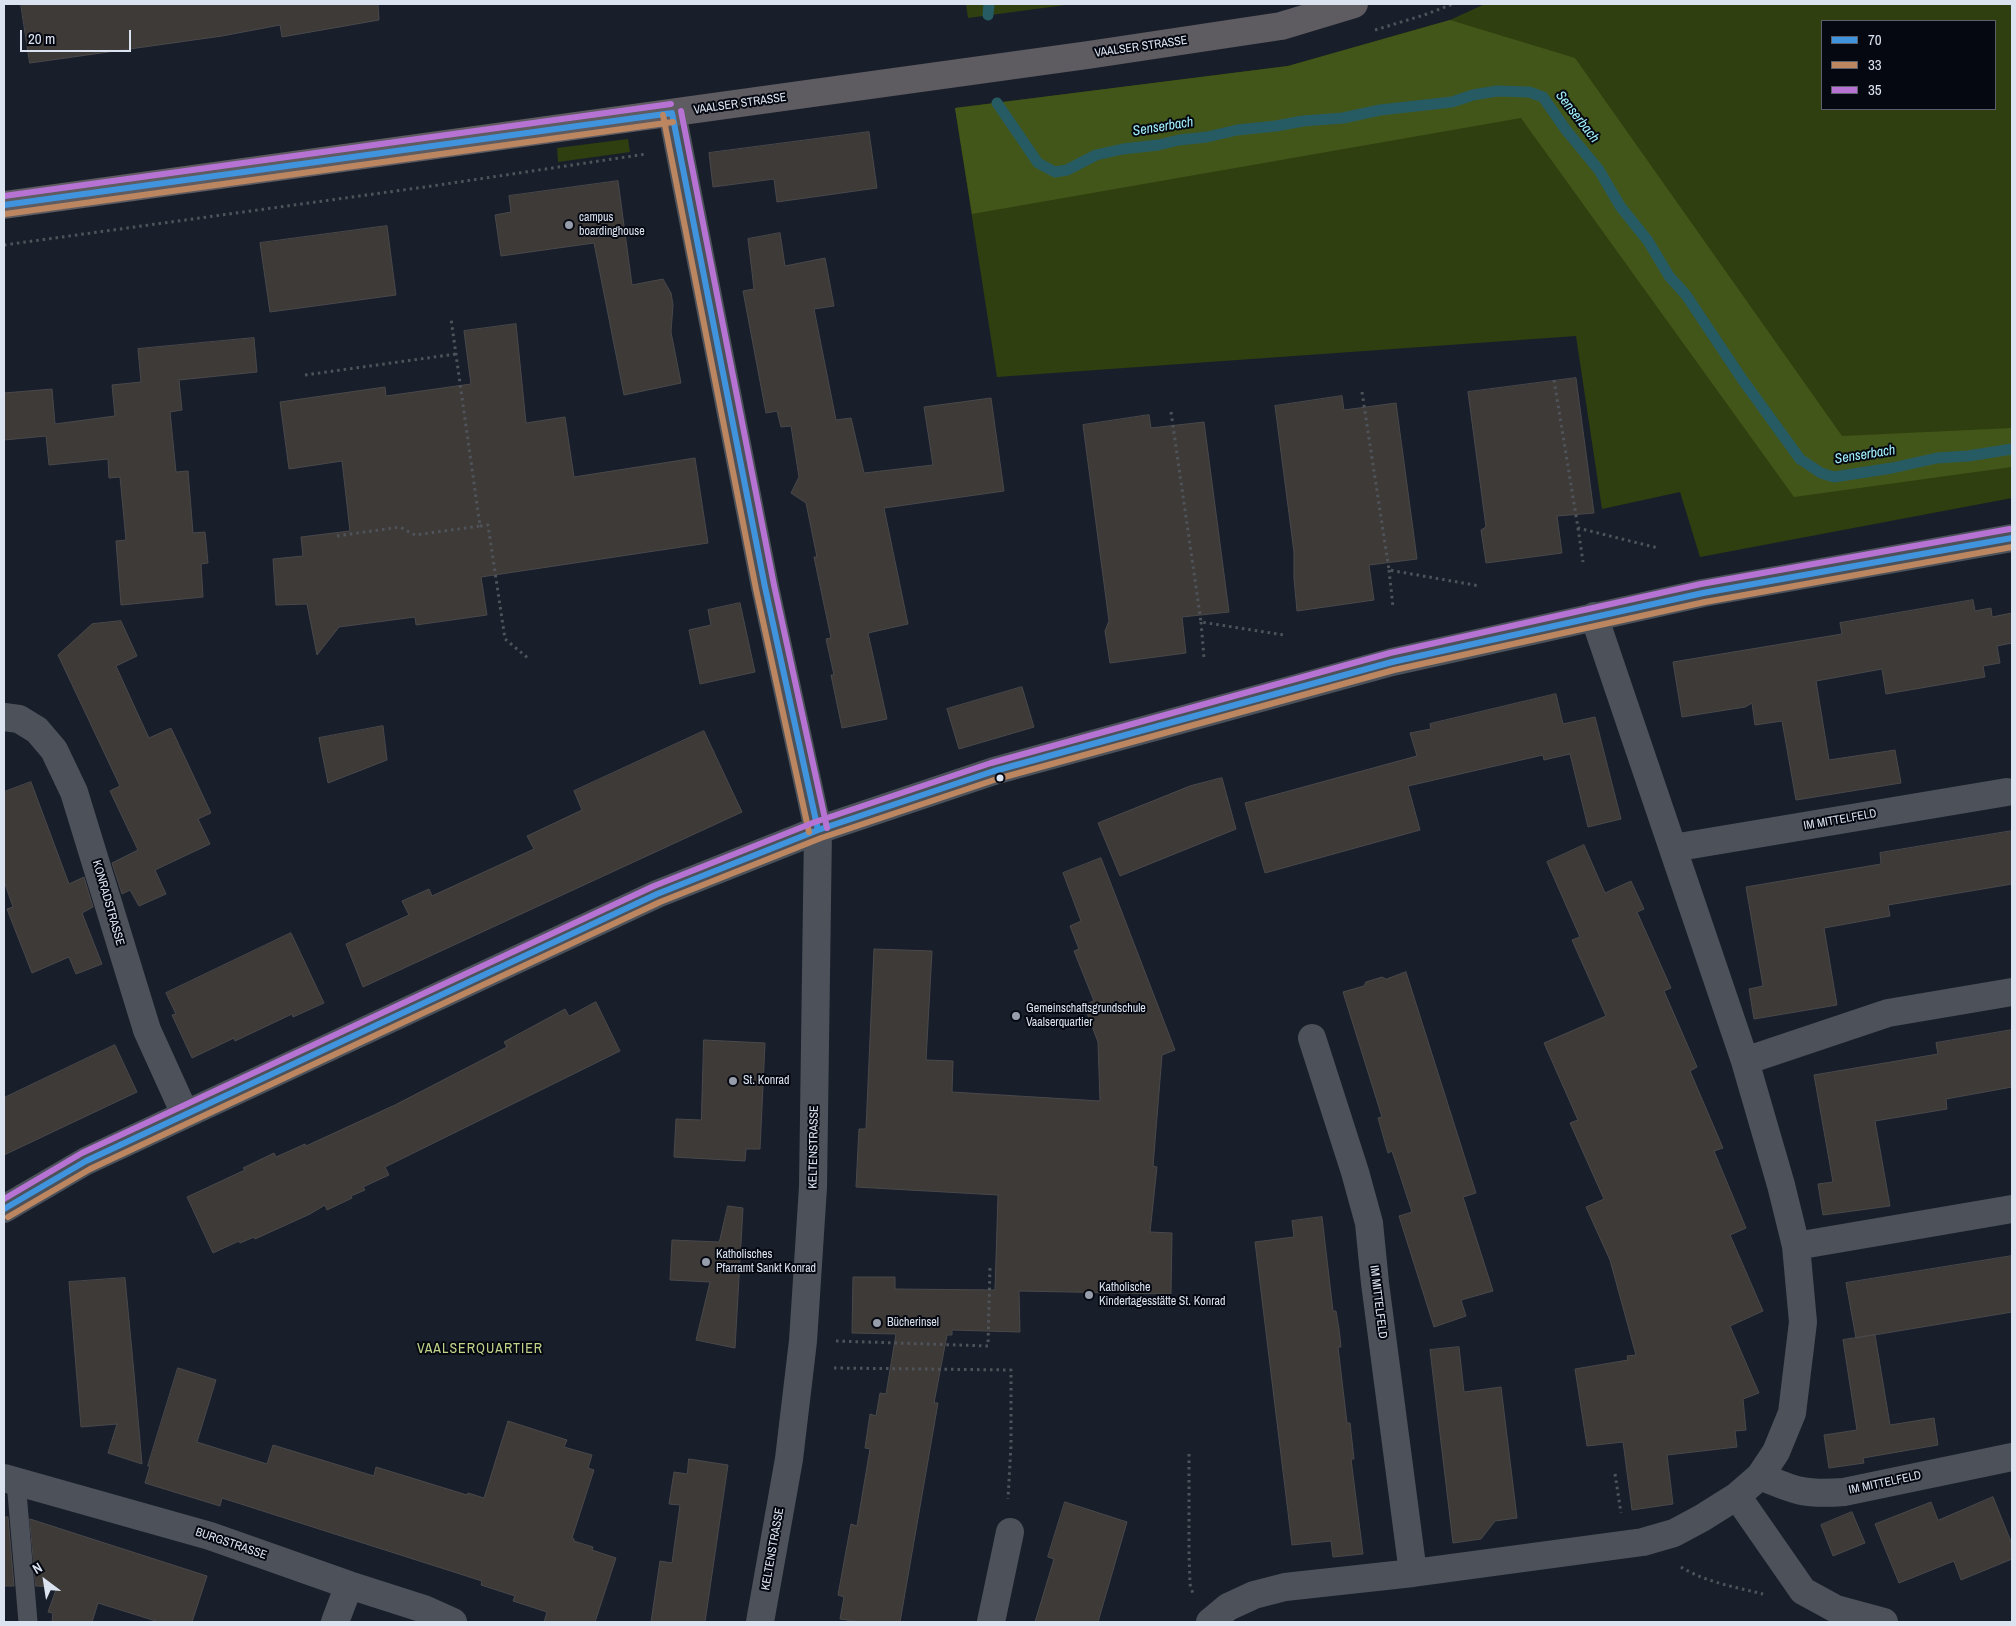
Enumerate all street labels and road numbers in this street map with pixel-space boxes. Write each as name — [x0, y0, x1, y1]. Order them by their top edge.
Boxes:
street label: VAALSER STRASSE — [1094, 33, 1188, 61]
street label: VAALSER STRASSE — [693, 90, 787, 118]
street label: IM MITTELFELD — [1802, 807, 1878, 833]
street label: KONRADSTRASSE — [89, 859, 127, 947]
street label: KELTENSTRASSE — [806, 1105, 822, 1189]
street label: IM MITTELFELD — [1366, 1264, 1390, 1340]
street label: IM MITTELFELD — [1847, 1468, 1923, 1498]
street label: KELTENSTRASSE — [759, 1507, 787, 1591]
street label: BURGSTRASSE — [193, 1525, 269, 1563]

